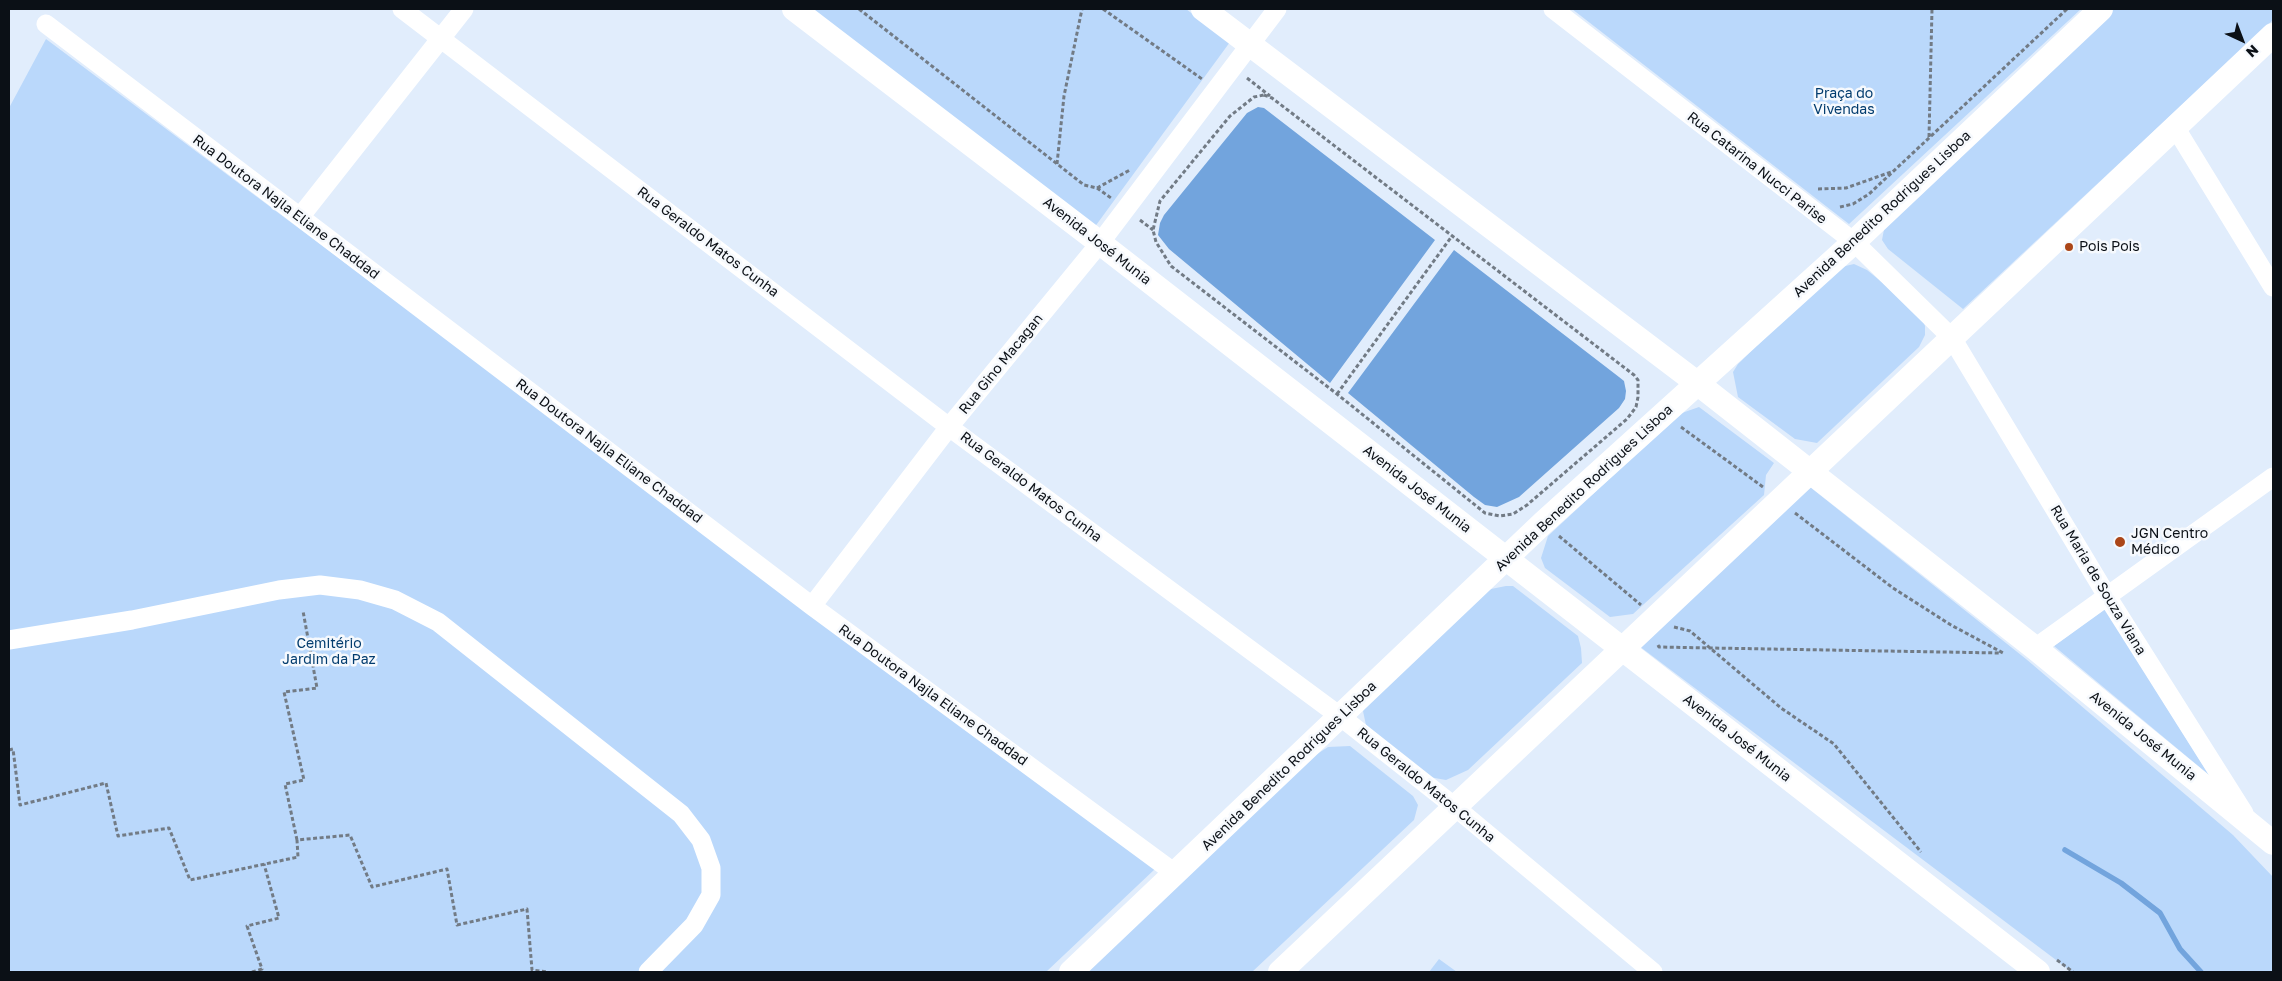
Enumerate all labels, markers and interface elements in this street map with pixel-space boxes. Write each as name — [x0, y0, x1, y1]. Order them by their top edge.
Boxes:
north arrow — [2217, 15, 2267, 65]
text: N — [2243, 41, 2262, 61]
park label: Praça do Vivendas — [1813, 86, 1875, 118]
street label: Rua Catarina Nucci Parise — [1684, 108, 1830, 228]
street label: Avenida Benedito Rodrigues Lisboa — [1790, 127, 1974, 301]
street label: Rua Doutora Najla Eliane Chaddad — [189, 131, 383, 283]
street label: Rua Geraldo Matos Cunha — [634, 183, 782, 301]
street label: Avenida José Munia — [1040, 194, 1154, 288]
place label: Pois Pois — [2079, 239, 2140, 255]
marker: Pois Pois — [2063, 241, 2075, 253]
street label: Rua Gino Macagan — [955, 311, 1047, 417]
street label: Rua Doutora Najla Eliane Chaddad — [512, 375, 706, 527]
street label: Avenida Benedito Rodrigues Lisboa — [1492, 401, 1676, 575]
street label: Rua Geraldo Matos Cunha — [957, 428, 1105, 546]
street label: Avenida José Munia — [1360, 442, 1474, 536]
street label: Rua Maria de Souza Viana — [2047, 502, 2149, 658]
place label: JGN Centro Médico — [2131, 526, 2208, 558]
marker: JGN Centro Médico — [2113, 535, 2127, 549]
street label: Rua Doutora Najla Eliane Chaddad — [835, 621, 1031, 769]
park label: Cemitério Jardim da Paz — [282, 636, 376, 669]
street label: Avenida Benedito Rodrigues Lisboa — [1198, 678, 1380, 854]
street label: Avenida José Munia — [2086, 688, 2200, 784]
street label: Avenida José Munia — [1680, 691, 1794, 785]
street label: Rua Geraldo Matos Cunha — [1353, 724, 1499, 846]

